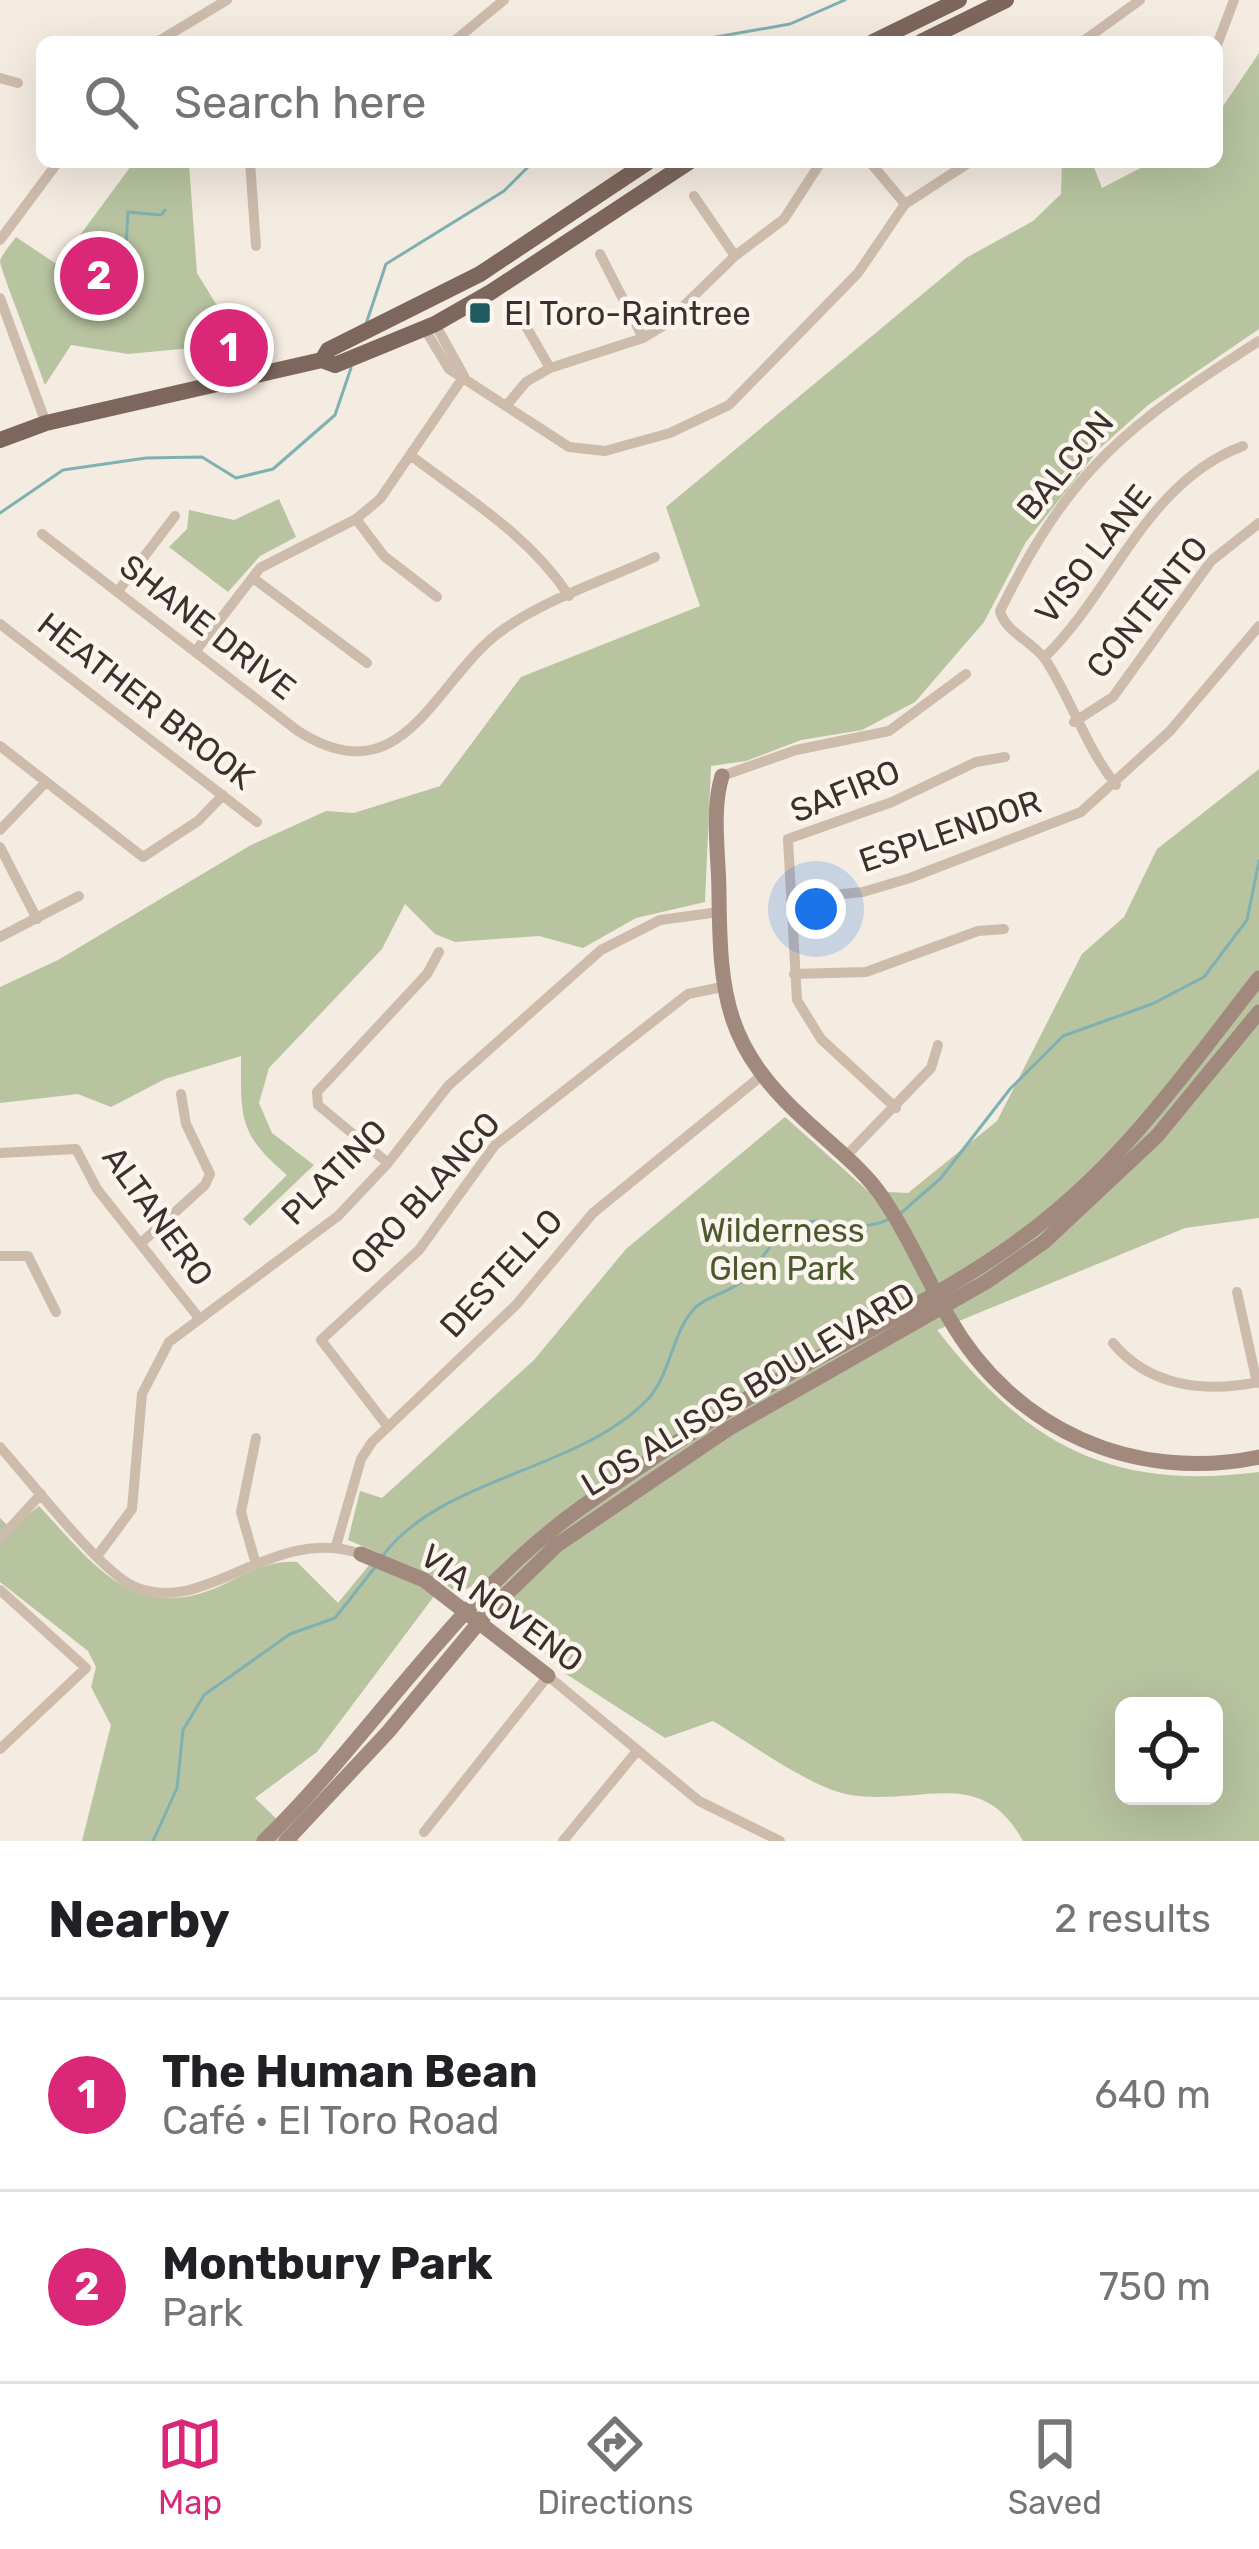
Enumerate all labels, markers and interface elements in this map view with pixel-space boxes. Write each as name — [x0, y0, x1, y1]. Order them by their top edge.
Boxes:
search box — [36, 36, 1223, 168]
icon: search — [78, 69, 144, 135]
text: Search here — [174, 76, 426, 129]
pin: 2 — [60, 231, 138, 321]
place label: El Toro-Raintree — [504, 294, 751, 333]
marker: El Toro-Raintree — [467, 300, 493, 326]
pin: 1 — [190, 303, 268, 393]
street label: BALCON — [1008, 403, 1122, 527]
street label: VISO LANE — [1027, 477, 1159, 631]
street label: CONTENTO — [1078, 529, 1216, 685]
street label: SHANE DRIVE — [112, 546, 304, 708]
street label: HEATHER BROOK — [30, 604, 262, 798]
street label: SAFIRO — [785, 751, 905, 831]
street label: ESPLENDOR — [854, 782, 1046, 880]
your location — [786, 879, 846, 939]
street label: ORO BLANCO — [342, 1104, 508, 1282]
street label: PLATINO — [273, 1111, 395, 1233]
street label: ALTANERO — [94, 1139, 222, 1293]
street label: DESTELLO — [432, 1201, 570, 1345]
park label: Wilderness Glen Park — [699, 1211, 865, 1288]
street label: LOS ALISOS BOULEVARD — [574, 1274, 922, 1504]
street label: VIA NOVENO — [413, 1536, 591, 1680]
map controls — [1115, 1697, 1223, 1805]
button: locate — [1115, 1697, 1223, 1805]
text: Nearby — [48, 1889, 230, 1950]
text: 2 results — [1054, 1896, 1211, 1942]
text: The Human Bean — [162, 2045, 538, 2098]
text: 1 — [77, 2072, 97, 2118]
text: 640 m — [1094, 2072, 1211, 2118]
text: Café · El Toro Road — [162, 2098, 500, 2144]
text: Montbury Park — [162, 2237, 493, 2290]
text: 2 — [74, 2264, 100, 2310]
text: 750 m — [1099, 2264, 1211, 2310]
text: Park — [162, 2290, 243, 2336]
tab: Map — [157, 2411, 223, 2522]
tab: Directions — [537, 2411, 694, 2522]
tab: Saved — [1008, 2411, 1102, 2522]

